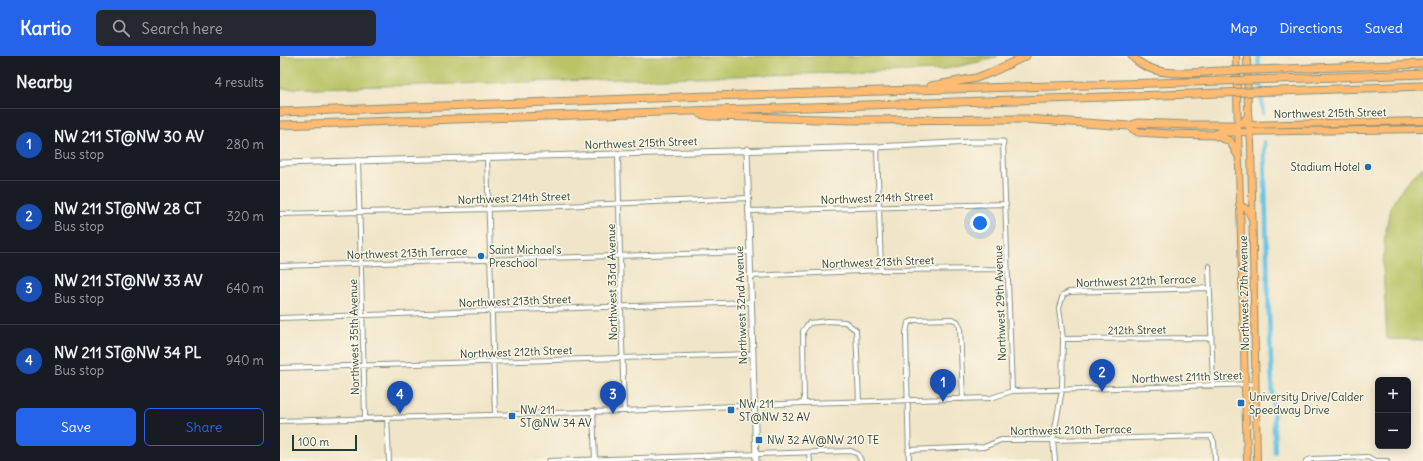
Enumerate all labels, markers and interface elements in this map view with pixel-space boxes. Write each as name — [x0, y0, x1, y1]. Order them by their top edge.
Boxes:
search box — [96, 10, 376, 46]
text: Kartio — [20, 16, 72, 40]
icon: search — [110, 17, 132, 39]
text: Search here — [142, 19, 223, 38]
text: Map — [1230, 19, 1257, 37]
text: Directions — [1279, 19, 1343, 37]
text: Saved — [1365, 19, 1403, 37]
text: Nearby — [16, 71, 72, 93]
text: 4 results — [215, 74, 264, 91]
street label: Northwest 215th Street — [1273, 105, 1387, 121]
text: NW 211 ST@NW 30 AV — [54, 127, 204, 146]
street label: Northwest 215th Street — [584, 134, 698, 152]
text: 1 — [26, 136, 32, 153]
text: 280 m — [226, 136, 264, 153]
text: Bus stop — [54, 146, 104, 163]
place label: Stadium Hotel — [1291, 160, 1360, 174]
marker: Stadium Hotel — [1363, 162, 1373, 172]
street label: Northwest 214th Street — [457, 189, 571, 207]
street label: Northwest 214th Street — [820, 189, 934, 207]
text: NW 211 ST@NW 28 CT — [54, 199, 202, 218]
text: 2 — [25, 208, 33, 225]
text: 320 m — [226, 208, 264, 225]
your location — [970, 213, 990, 233]
text: Bus stop — [54, 218, 104, 235]
street label: Northwest 33rd Avenue — [604, 223, 620, 341]
street label: Northwest 27th Avenue — [1236, 235, 1252, 351]
place label: Saint Michael's Preschool — [489, 243, 561, 270]
street label: Northwest 213th Terrace — [346, 244, 468, 262]
street label: Northwest 32nd Avenue — [732, 245, 750, 365]
street label: Northwest 29th Avenue — [991, 245, 1009, 361]
marker: Saint Michael's Preschool — [476, 251, 486, 261]
street label: Northwest 213th Street — [821, 253, 935, 271]
text: NW 211 ST@NW 33 AV — [54, 271, 203, 290]
street label: Northwest 212th Terrace — [1076, 272, 1197, 290]
street label: Northwest 35th Avenue — [346, 279, 362, 395]
text: 3 — [25, 280, 33, 297]
text: 640 m — [226, 280, 264, 297]
text: Bus stop — [54, 290, 104, 307]
street label: Northwest 213th Street — [458, 292, 572, 310]
street label: 212th Street — [1108, 322, 1167, 338]
text: NW 211 ST@NW 34 PL — [54, 343, 201, 362]
street label: Northwest 212th Street — [460, 343, 573, 361]
text: 4 — [25, 352, 33, 369]
text: 940 m — [226, 352, 264, 369]
pin: 2 — [1089, 359, 1115, 392]
text: Bus stop — [54, 362, 104, 379]
street label: Northwest 211th Street — [1131, 368, 1243, 386]
pin: 1 — [930, 369, 956, 402]
map controls — [1375, 377, 1411, 449]
button: + — [1375, 377, 1411, 413]
pin: 4 — [387, 381, 413, 414]
pin: 3 — [600, 381, 626, 414]
place label: University Drive/Calder Speedway Drive — [1249, 390, 1364, 417]
place label: NW 211 ST@NW 32 AV — [739, 397, 810, 424]
marker: University Drive/Calder Speedway Drive — [1236, 398, 1246, 408]
place label: NW 211 ST@NW 34 AV — [520, 403, 592, 430]
marker: NW 211 ST@NW 32 AV — [726, 405, 736, 415]
button: Save — [16, 408, 136, 446]
button: Share — [144, 408, 264, 446]
marker: NW 211 ST@NW 34 AV — [507, 411, 517, 421]
button: − — [1375, 413, 1411, 449]
street label: Northwest 210th Terrace — [1010, 422, 1132, 438]
scale bar — [292, 433, 357, 452]
place label: NW 32 AV@NW 210 TE — [767, 433, 879, 447]
text: 100 m — [298, 435, 329, 449]
marker: NW 32 AV@NW 210 TE — [754, 435, 764, 445]

